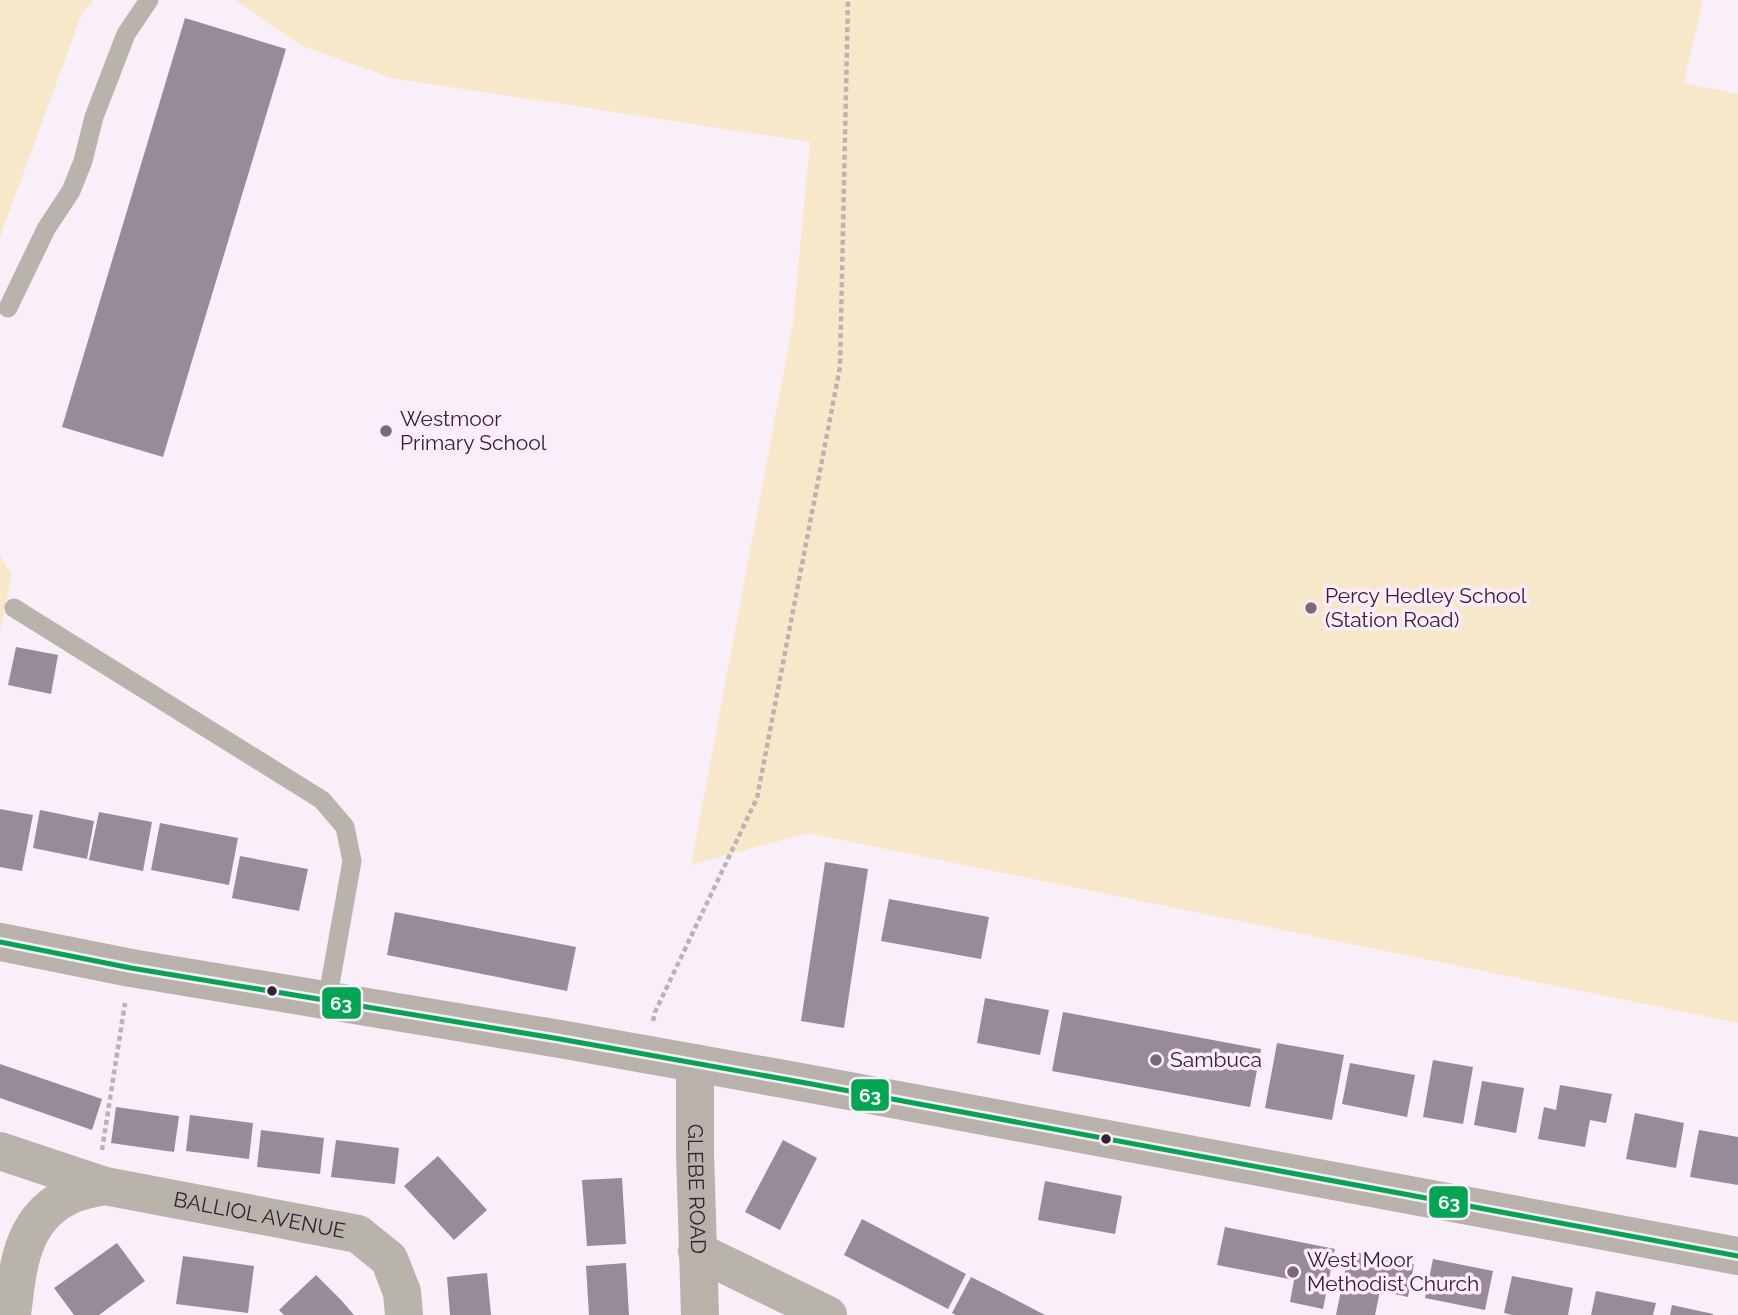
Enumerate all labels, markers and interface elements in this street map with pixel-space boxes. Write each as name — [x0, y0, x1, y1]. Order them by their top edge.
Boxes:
place label: Westmoor Primary School — [400, 406, 547, 455]
marker: Westmoor Primary School — [378, 423, 394, 439]
place label: Percy Hedley School (Station Road) — [1325, 583, 1527, 632]
marker: Percy Hedley School (Station Road) — [1303, 600, 1319, 616]
unlabelled marker — [265, 984, 279, 998]
line badge: 63 — [321, 986, 362, 1020]
text: 63 — [330, 992, 352, 1014]
place label: Sambuca — [1170, 1047, 1262, 1072]
marker: Sambuca — [1148, 1052, 1164, 1068]
line badge: 63 — [850, 1078, 890, 1112]
text: 63 — [859, 1084, 881, 1106]
street label: GLEBE ROAD — [683, 1124, 711, 1255]
unlabelled marker — [1099, 1132, 1113, 1146]
line badge: 63 — [1428, 1185, 1469, 1219]
street label: BALLIOL AVENUE — [172, 1186, 348, 1243]
text: 63 — [1438, 1191, 1460, 1213]
place label: West Moor Methodist Church — [1307, 1247, 1479, 1296]
marker: West Moor Methodist Church — [1285, 1264, 1301, 1280]

